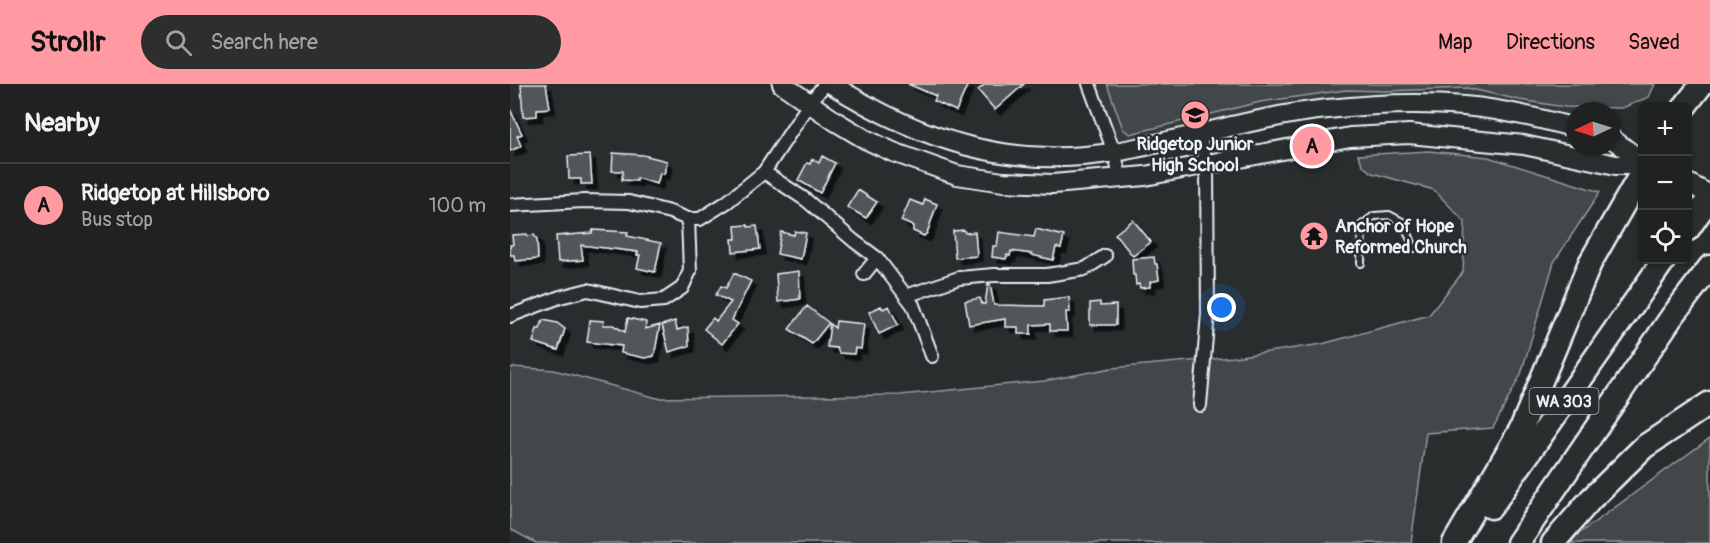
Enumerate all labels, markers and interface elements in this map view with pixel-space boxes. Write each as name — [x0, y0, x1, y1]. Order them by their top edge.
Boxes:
search box — [141, 15, 561, 69]
text: Strollr — [30, 25, 105, 60]
icon: search — [162, 26, 195, 59]
text: Search here — [210, 28, 318, 56]
text: Map — [1438, 29, 1473, 56]
text: Directions — [1506, 29, 1595, 56]
text: Saved — [1628, 29, 1680, 56]
school or university icon: Ridgetop Junior High School — [1179, 99, 1211, 131]
north arrow — [1566, 102, 1620, 156]
map controls — [1638, 102, 1692, 264]
button: + — [1638, 102, 1692, 156]
text: Nearby — [24, 107, 100, 139]
pin: A — [1292, 124, 1332, 168]
place label: Ridgetop Junior High School — [1137, 133, 1254, 177]
button: − — [1638, 156, 1692, 210]
text: Ridgetop at Hillsboro — [81, 179, 269, 207]
text: A — [37, 193, 50, 218]
text: 100 m — [429, 193, 486, 218]
text: Bus stop — [81, 207, 153, 232]
button: locate — [1638, 210, 1692, 264]
place label: Anchor of Hope Reformed Church — [1335, 215, 1467, 259]
temple icon: Anchor of Hope Reformed Church — [1298, 220, 1330, 252]
your location — [1207, 293, 1236, 322]
road number: WA 303 — [1530, 388, 1598, 414]

